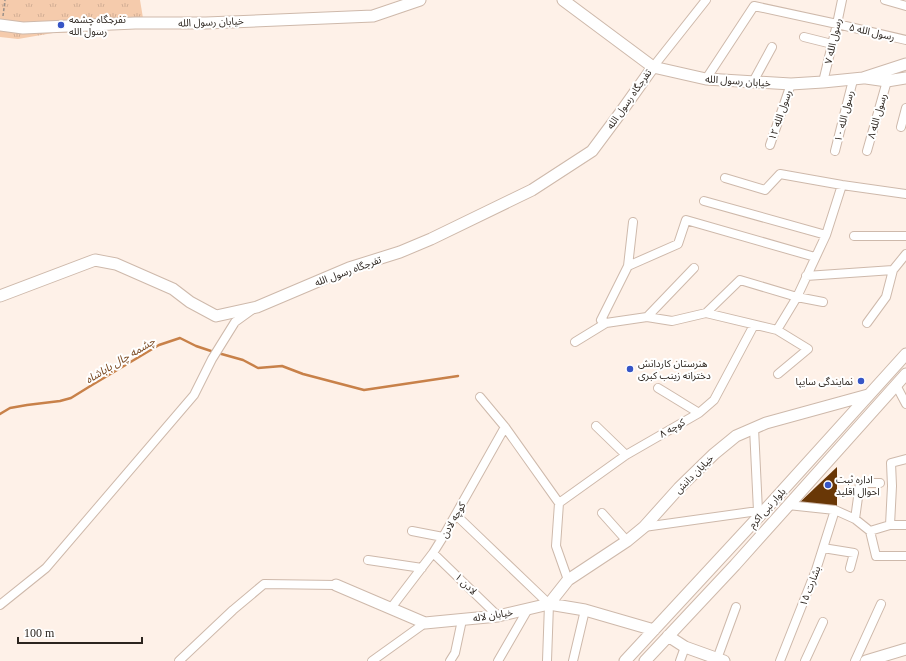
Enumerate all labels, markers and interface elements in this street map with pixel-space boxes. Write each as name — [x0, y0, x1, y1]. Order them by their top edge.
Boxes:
place label: تفرجگاه چشمه رسول الله — [69, 14, 126, 38]
street label: خیابان رسول الله — [178, 15, 244, 30]
street label: رسول الله ۷ — [822, 17, 845, 65]
marker: تفرجگاه چشمه رسول الله — [56, 20, 66, 30]
street label: رسول الله ۵ — [848, 21, 896, 44]
street label: تفرجگاه رسول الله — [604, 67, 654, 131]
street label: خیابان رسول الله — [705, 73, 771, 90]
street label: رسول الله ۱۲ — [766, 88, 795, 142]
street label: رسول الله ۱۰ — [832, 89, 857, 143]
street label: رسول الله ۸ — [865, 92, 890, 140]
street label: تفرجگاه رسول الله — [313, 254, 383, 289]
water label: چشمه چال باباشاه — [83, 334, 158, 387]
place label: هنرستان کاردانش دخترانه زینب کبری — [638, 358, 711, 382]
marker: هنرستان کاردانش دخترانه زینب کبری — [625, 364, 635, 374]
place label: نمایندگی سایپا — [796, 376, 853, 388]
marker: نمایندگی سایپا — [856, 376, 866, 386]
street label: کوچه ۸ — [657, 416, 688, 441]
street label: خیابان دانش — [672, 452, 716, 496]
place label: اداره ثبت احوال اقلید — [836, 474, 880, 498]
marker: اداره ثبت احوال اقلید — [823, 480, 833, 490]
street label: بلوار نبی اکرم — [746, 486, 790, 532]
street label: کوچه لادن — [438, 499, 469, 540]
street label: بشارت ۱۵ — [797, 564, 824, 608]
street label: لادن ۱ — [453, 571, 479, 597]
street label: خیابان لاله — [472, 606, 514, 624]
scale bar — [18, 619, 142, 645]
text: 100 m — [24, 626, 55, 640]

